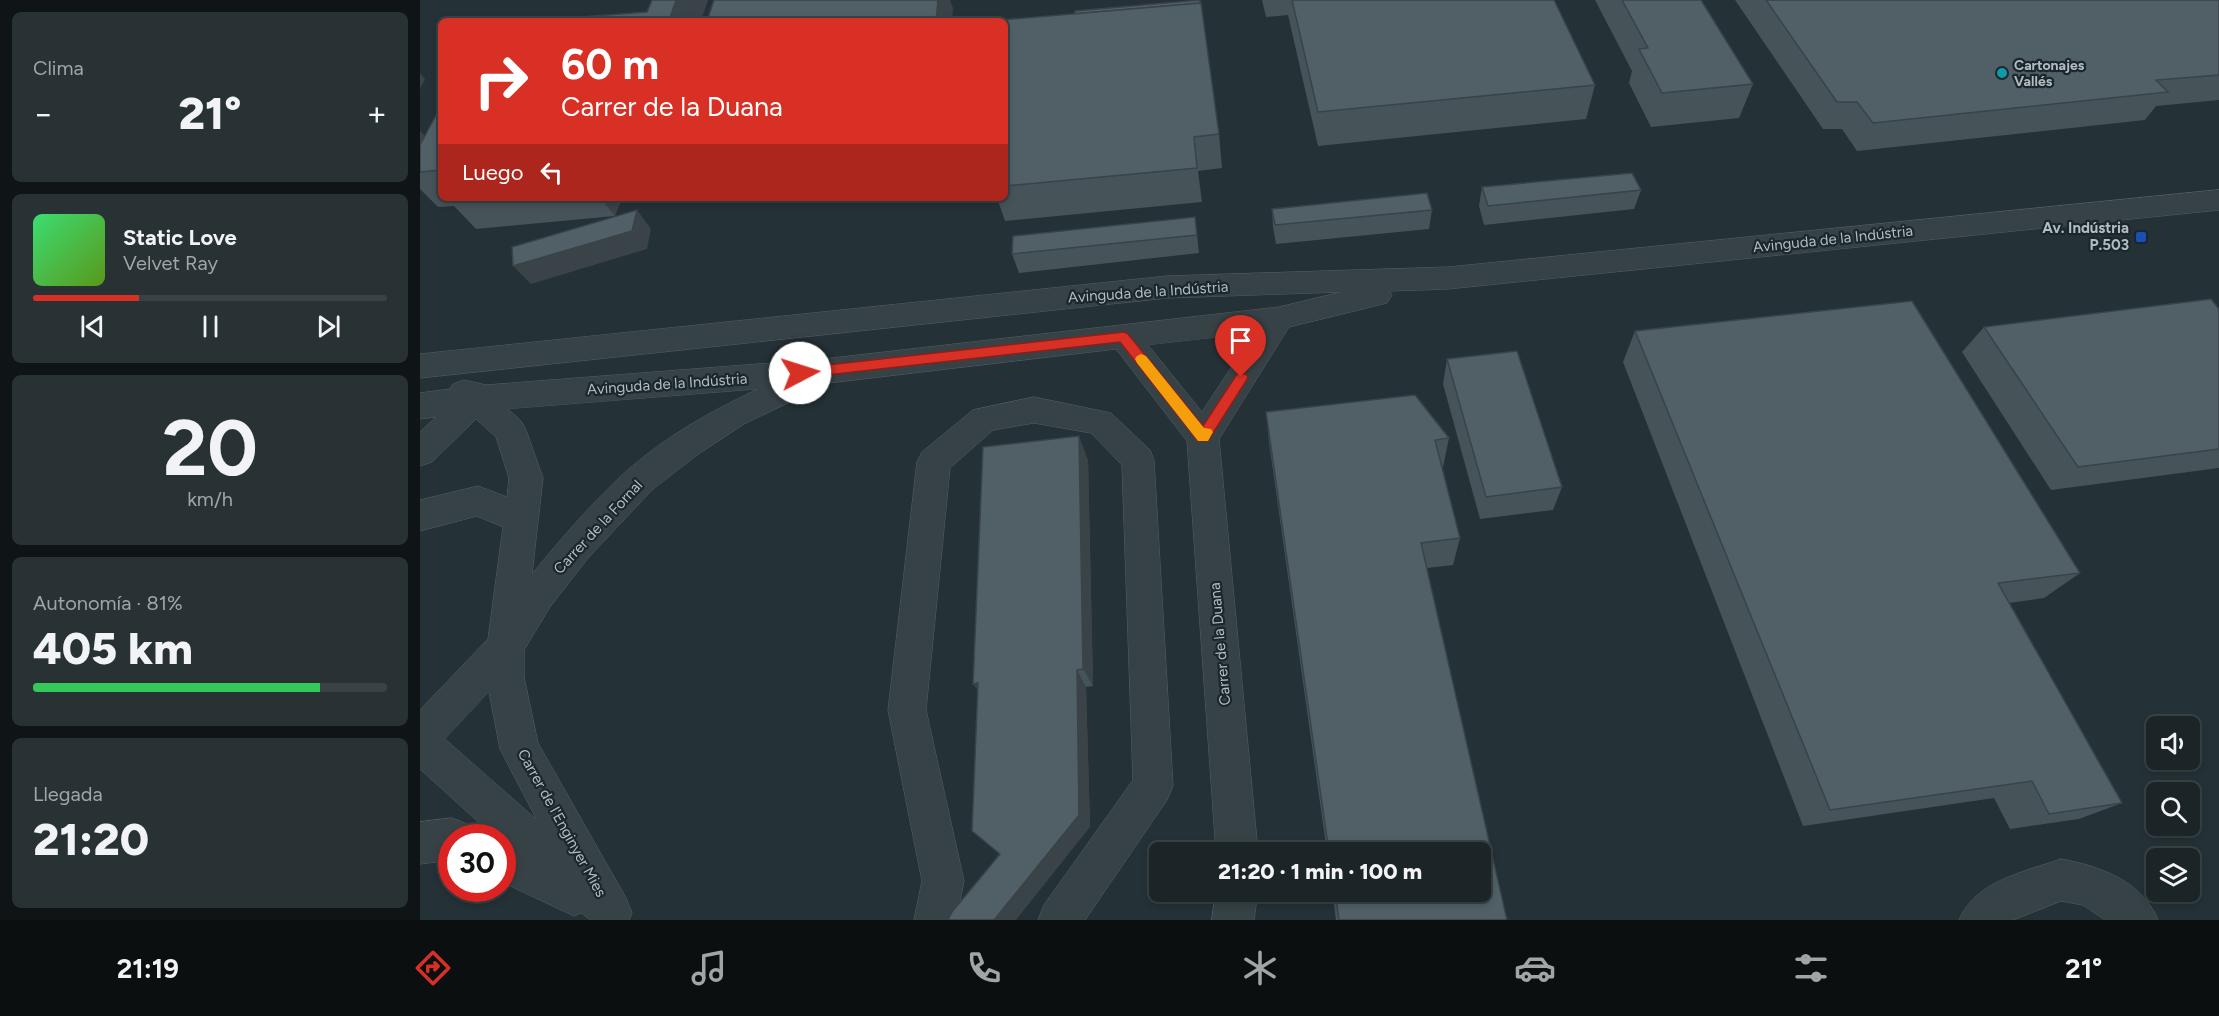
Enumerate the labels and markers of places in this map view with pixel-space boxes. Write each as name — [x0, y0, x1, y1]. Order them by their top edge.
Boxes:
place label: Cartonajes Vallés — [2014, 57, 2085, 90]
marker: Cartonajes Vallés — [1995, 66, 2009, 80]
place label: Av. Indústria P.503 — [2042, 219, 2129, 254]
marker: Av. Indústria P.503 — [2134, 230, 2148, 244]
pin — [1215, 315, 1266, 377]

